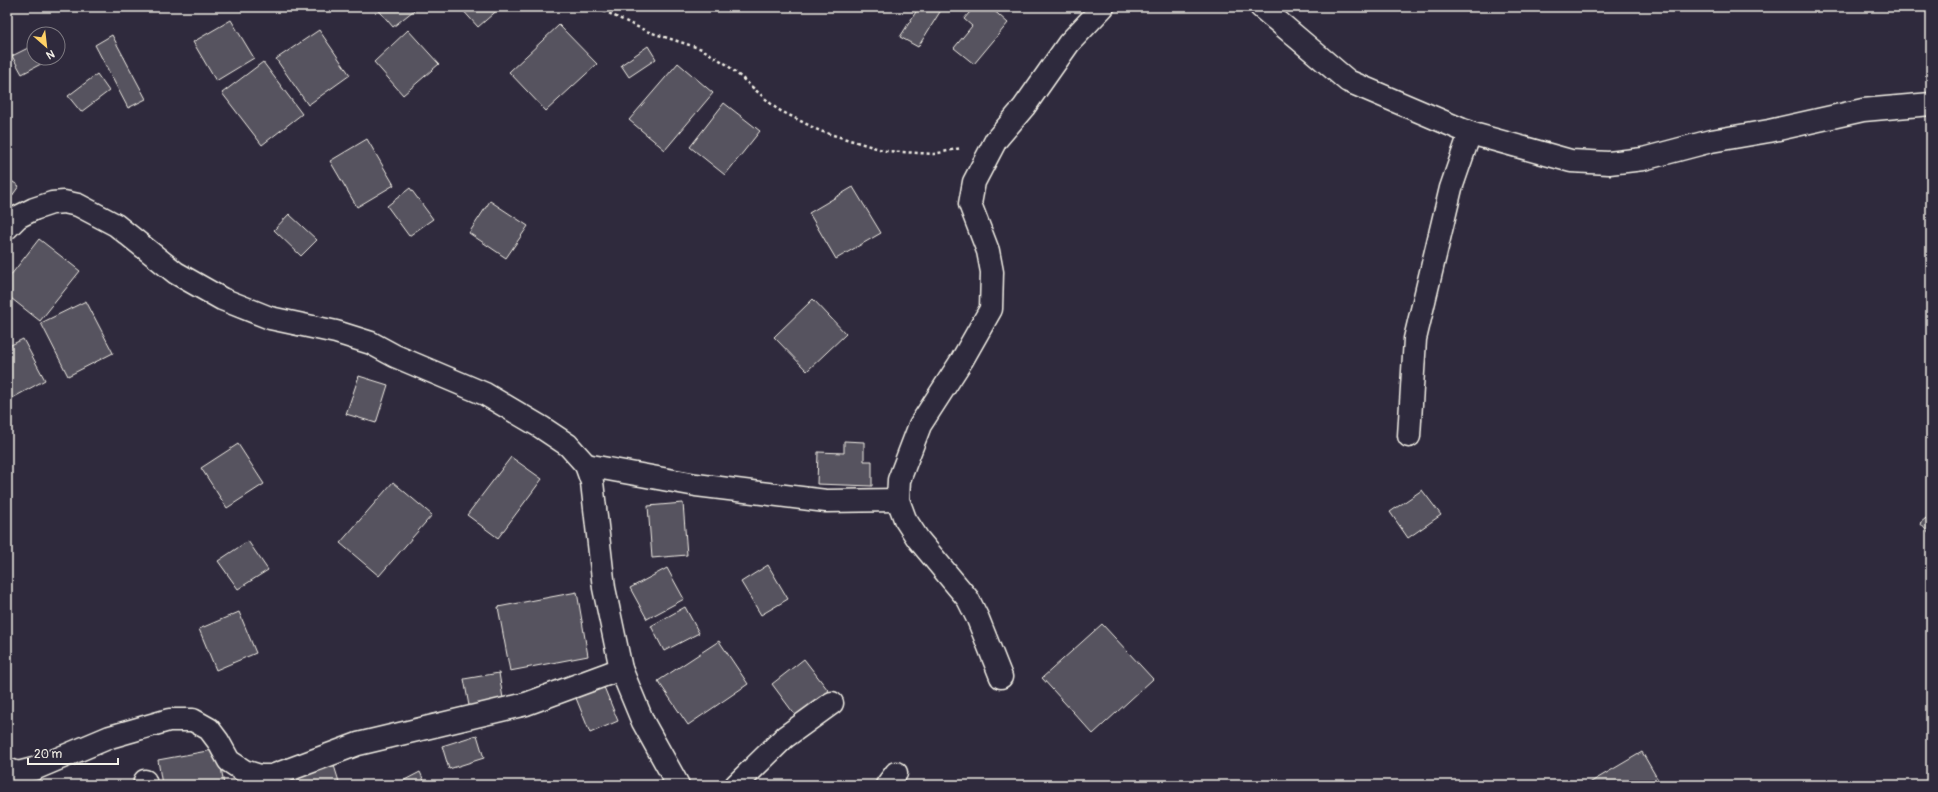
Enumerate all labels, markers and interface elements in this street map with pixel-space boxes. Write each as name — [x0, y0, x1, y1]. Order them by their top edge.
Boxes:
north arrow — [26, 26, 66, 66]
text: N — [44, 47, 57, 62]
scale bar — [28, 740, 118, 766]
text: 20 m — [34, 747, 63, 762]

